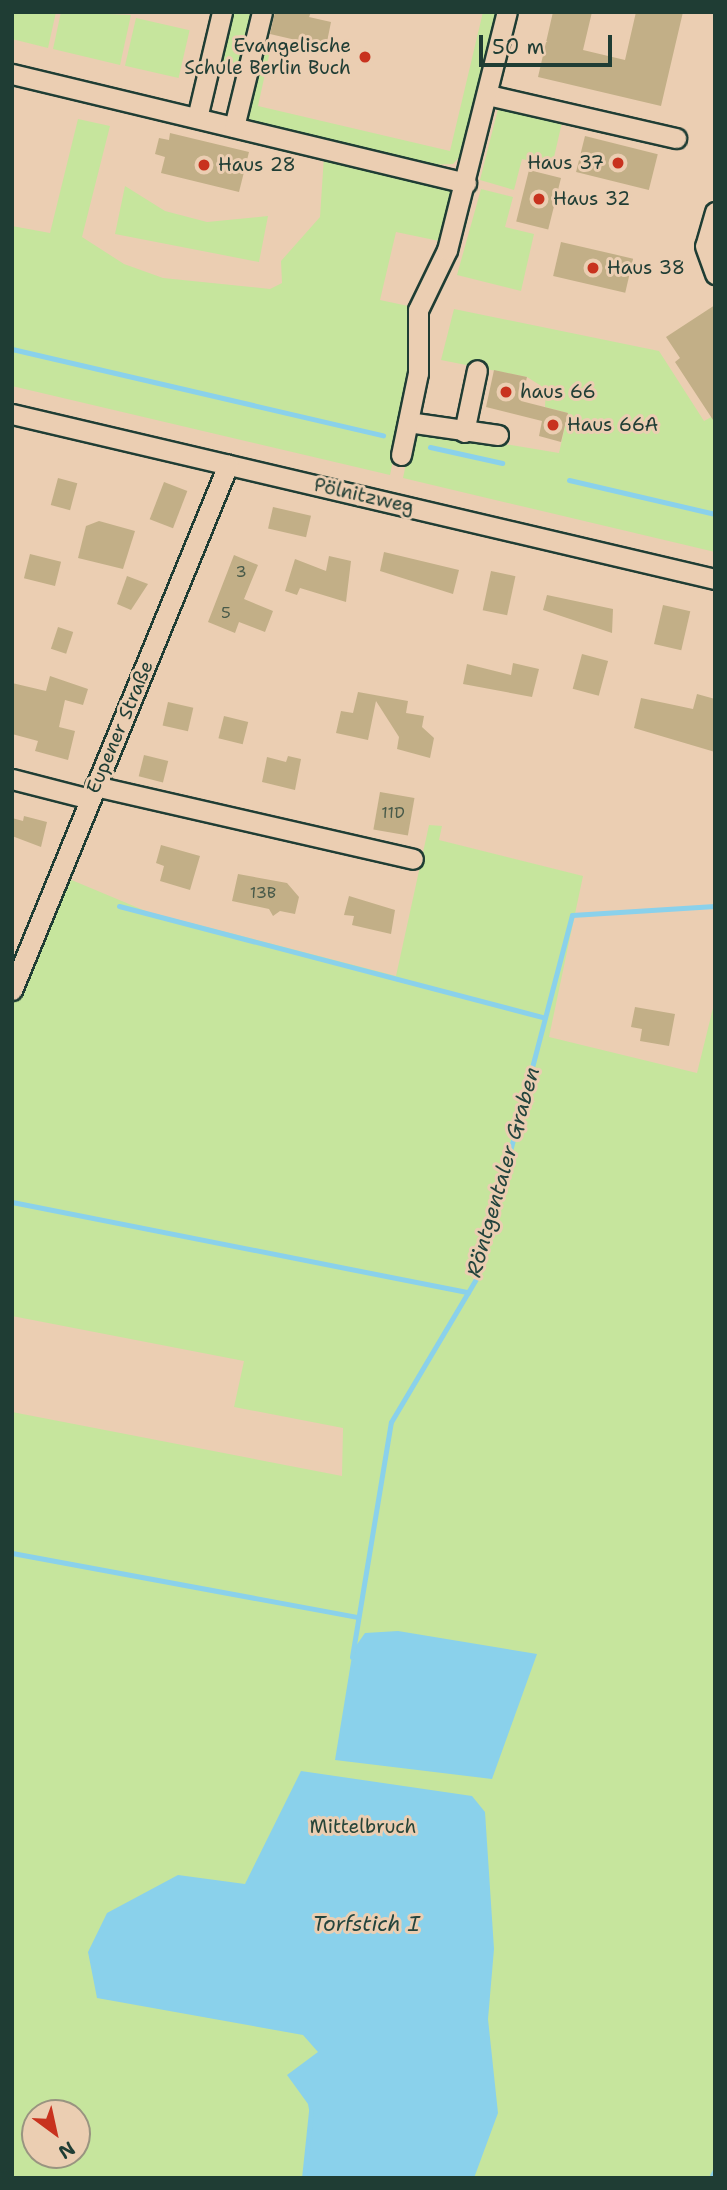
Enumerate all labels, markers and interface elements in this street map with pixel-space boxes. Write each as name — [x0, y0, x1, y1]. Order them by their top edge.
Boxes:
scale bar — [482, 21, 615, 65]
text: 50 m — [492, 33, 545, 61]
place label: Evangelische Schule Berlin Buch — [184, 35, 351, 79]
marker: Evangelische Schule Berlin Buch — [357, 49, 373, 65]
place label: Haus 37 — [527, 152, 604, 174]
place label: Haus 28 — [218, 154, 296, 176]
marker: Haus 37 — [610, 155, 626, 171]
marker: Haus 28 — [196, 157, 212, 173]
place label: Haus 32 — [553, 188, 630, 210]
marker: Haus 32 — [531, 191, 547, 207]
place label: Haus 38 — [607, 257, 685, 279]
marker: Haus 38 — [585, 260, 601, 276]
place label: haus 66 — [520, 381, 596, 403]
marker: haus 66 — [498, 384, 514, 400]
place label: Haus 66A — [567, 414, 658, 436]
marker: Haus 66A — [545, 417, 561, 433]
street label: Pölnitzweg — [312, 473, 416, 519]
house number: 3 — [235, 562, 247, 582]
house number: 5 — [221, 603, 231, 623]
street label: Eupener Straße — [82, 657, 158, 797]
house number: 11D — [381, 803, 405, 823]
house number: 13B — [250, 883, 276, 903]
water label: Röntgentaler Graben — [461, 1064, 545, 1280]
park label: Mittelbruch — [310, 1816, 416, 1838]
water label: Torfstich I — [313, 1911, 419, 1937]
north arrow — [21, 2099, 91, 2169]
text: N — [53, 2136, 80, 2165]

